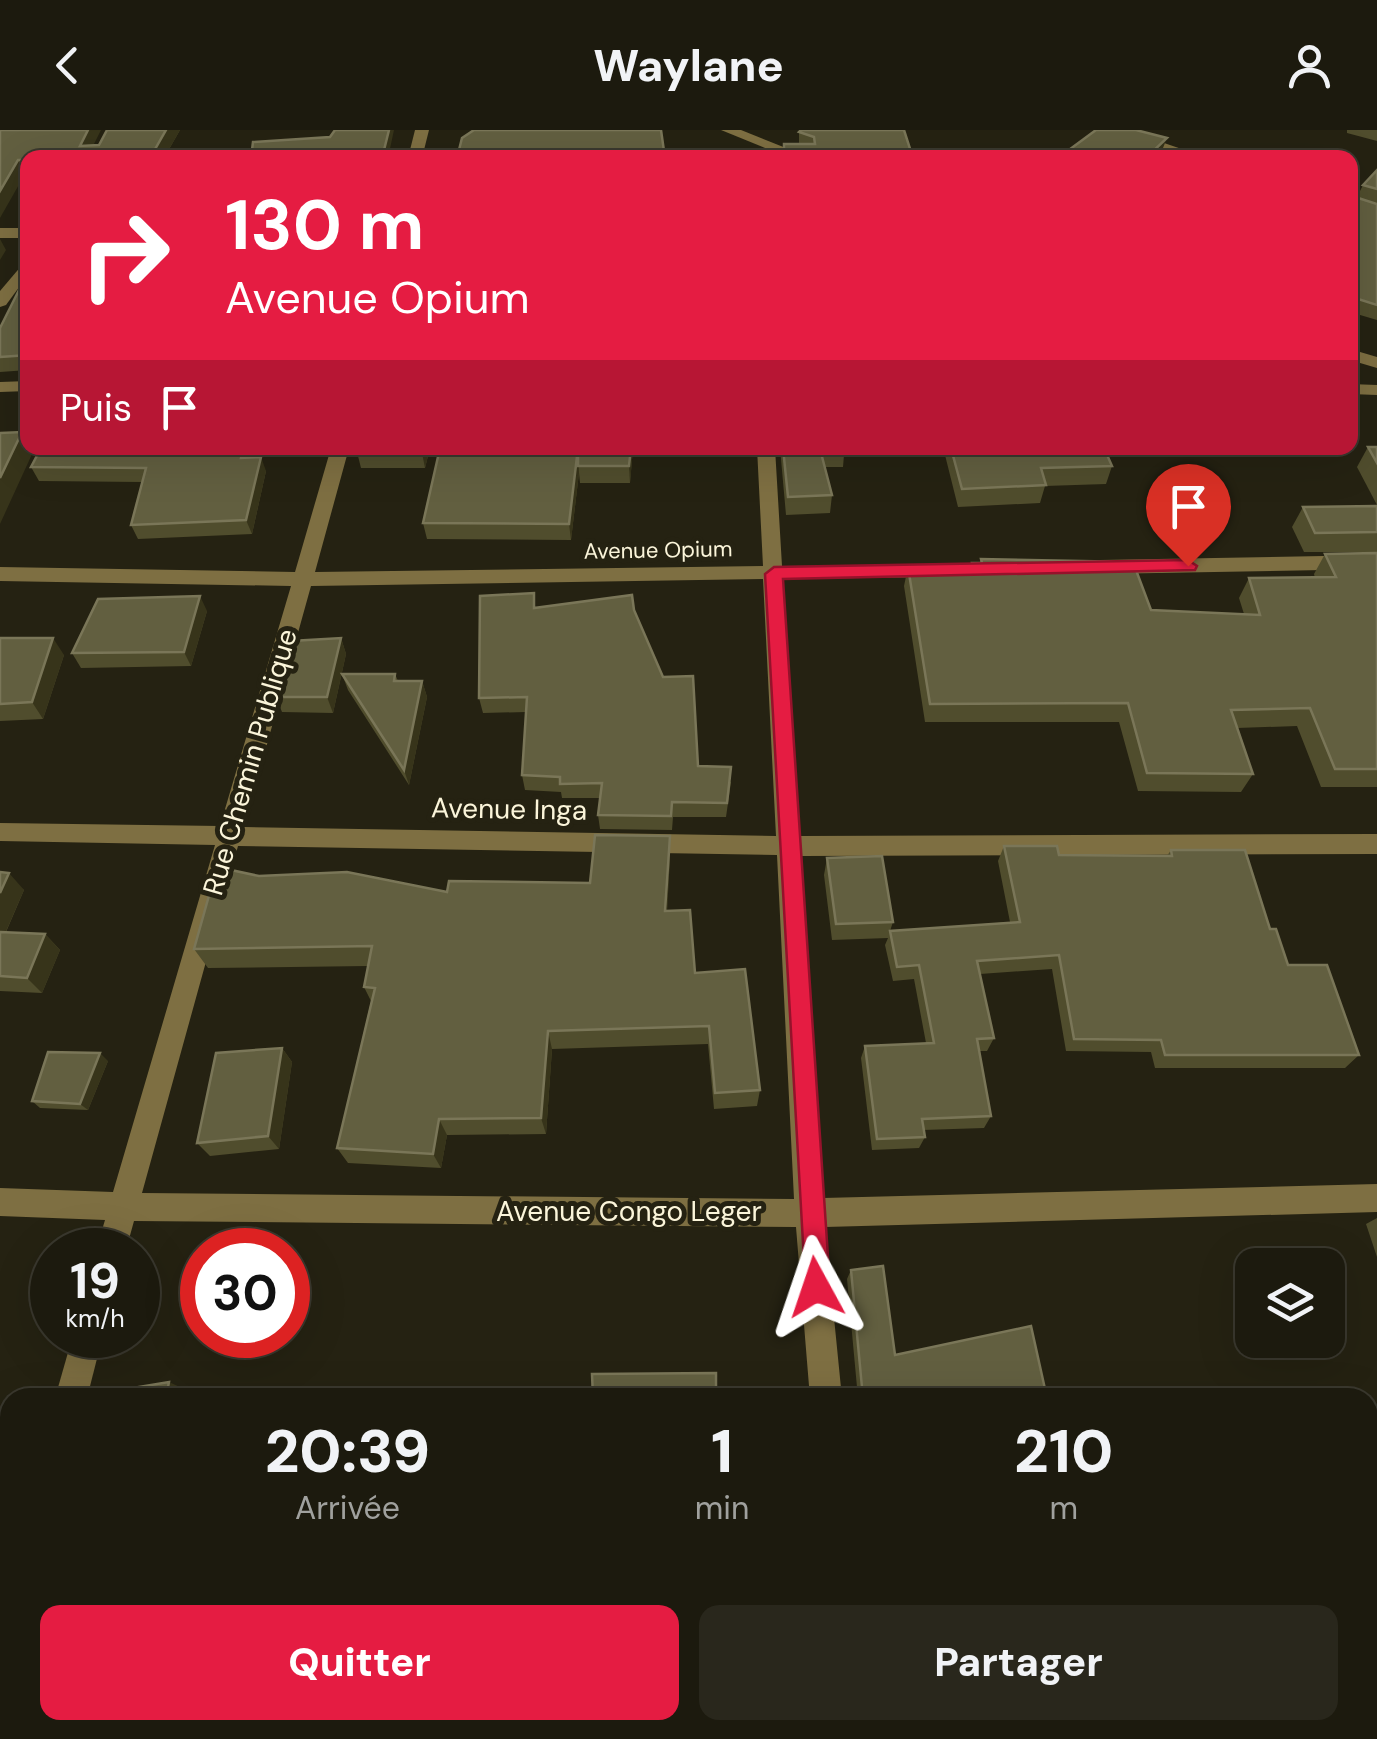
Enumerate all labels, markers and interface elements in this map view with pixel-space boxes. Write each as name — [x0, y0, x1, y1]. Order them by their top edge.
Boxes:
text: Waylane — [593, 36, 784, 95]
icon: back — [40, 38, 95, 93]
icon: person — [1282, 38, 1337, 93]
text: 130 m — [225, 180, 424, 271]
icon: right — [60, 190, 190, 320]
text: Avenue Opium — [225, 268, 530, 327]
icon: arrive — [152, 380, 207, 435]
text: Puis — [60, 383, 132, 433]
pin — [1146, 464, 1231, 567]
icon: arrive — [1161, 479, 1216, 534]
street label: Avenue Opium — [583, 534, 733, 566]
street label: Rue Chemin Publique — [194, 624, 306, 900]
street label: Avenue Inga — [431, 789, 587, 829]
street label: Avenue Congo Leger — [496, 1193, 762, 1230]
speed limit sign: 30 — [180, 1228, 310, 1358]
position arrow — [764, 1235, 868, 1339]
text: 19 — [70, 1248, 120, 1314]
map controls — [1235, 1248, 1345, 1358]
button: layers — [1235, 1248, 1345, 1358]
text: km/h — [65, 1302, 125, 1335]
text: 20:39 — [265, 1412, 430, 1491]
text: 1 — [711, 1412, 733, 1491]
text: 210 — [1014, 1412, 1113, 1491]
text: Arrivée — [295, 1487, 400, 1529]
text: min — [695, 1487, 749, 1529]
text: m — [1049, 1487, 1078, 1529]
button: Quitter — [40, 1605, 679, 1720]
button: Partager — [699, 1605, 1338, 1720]

